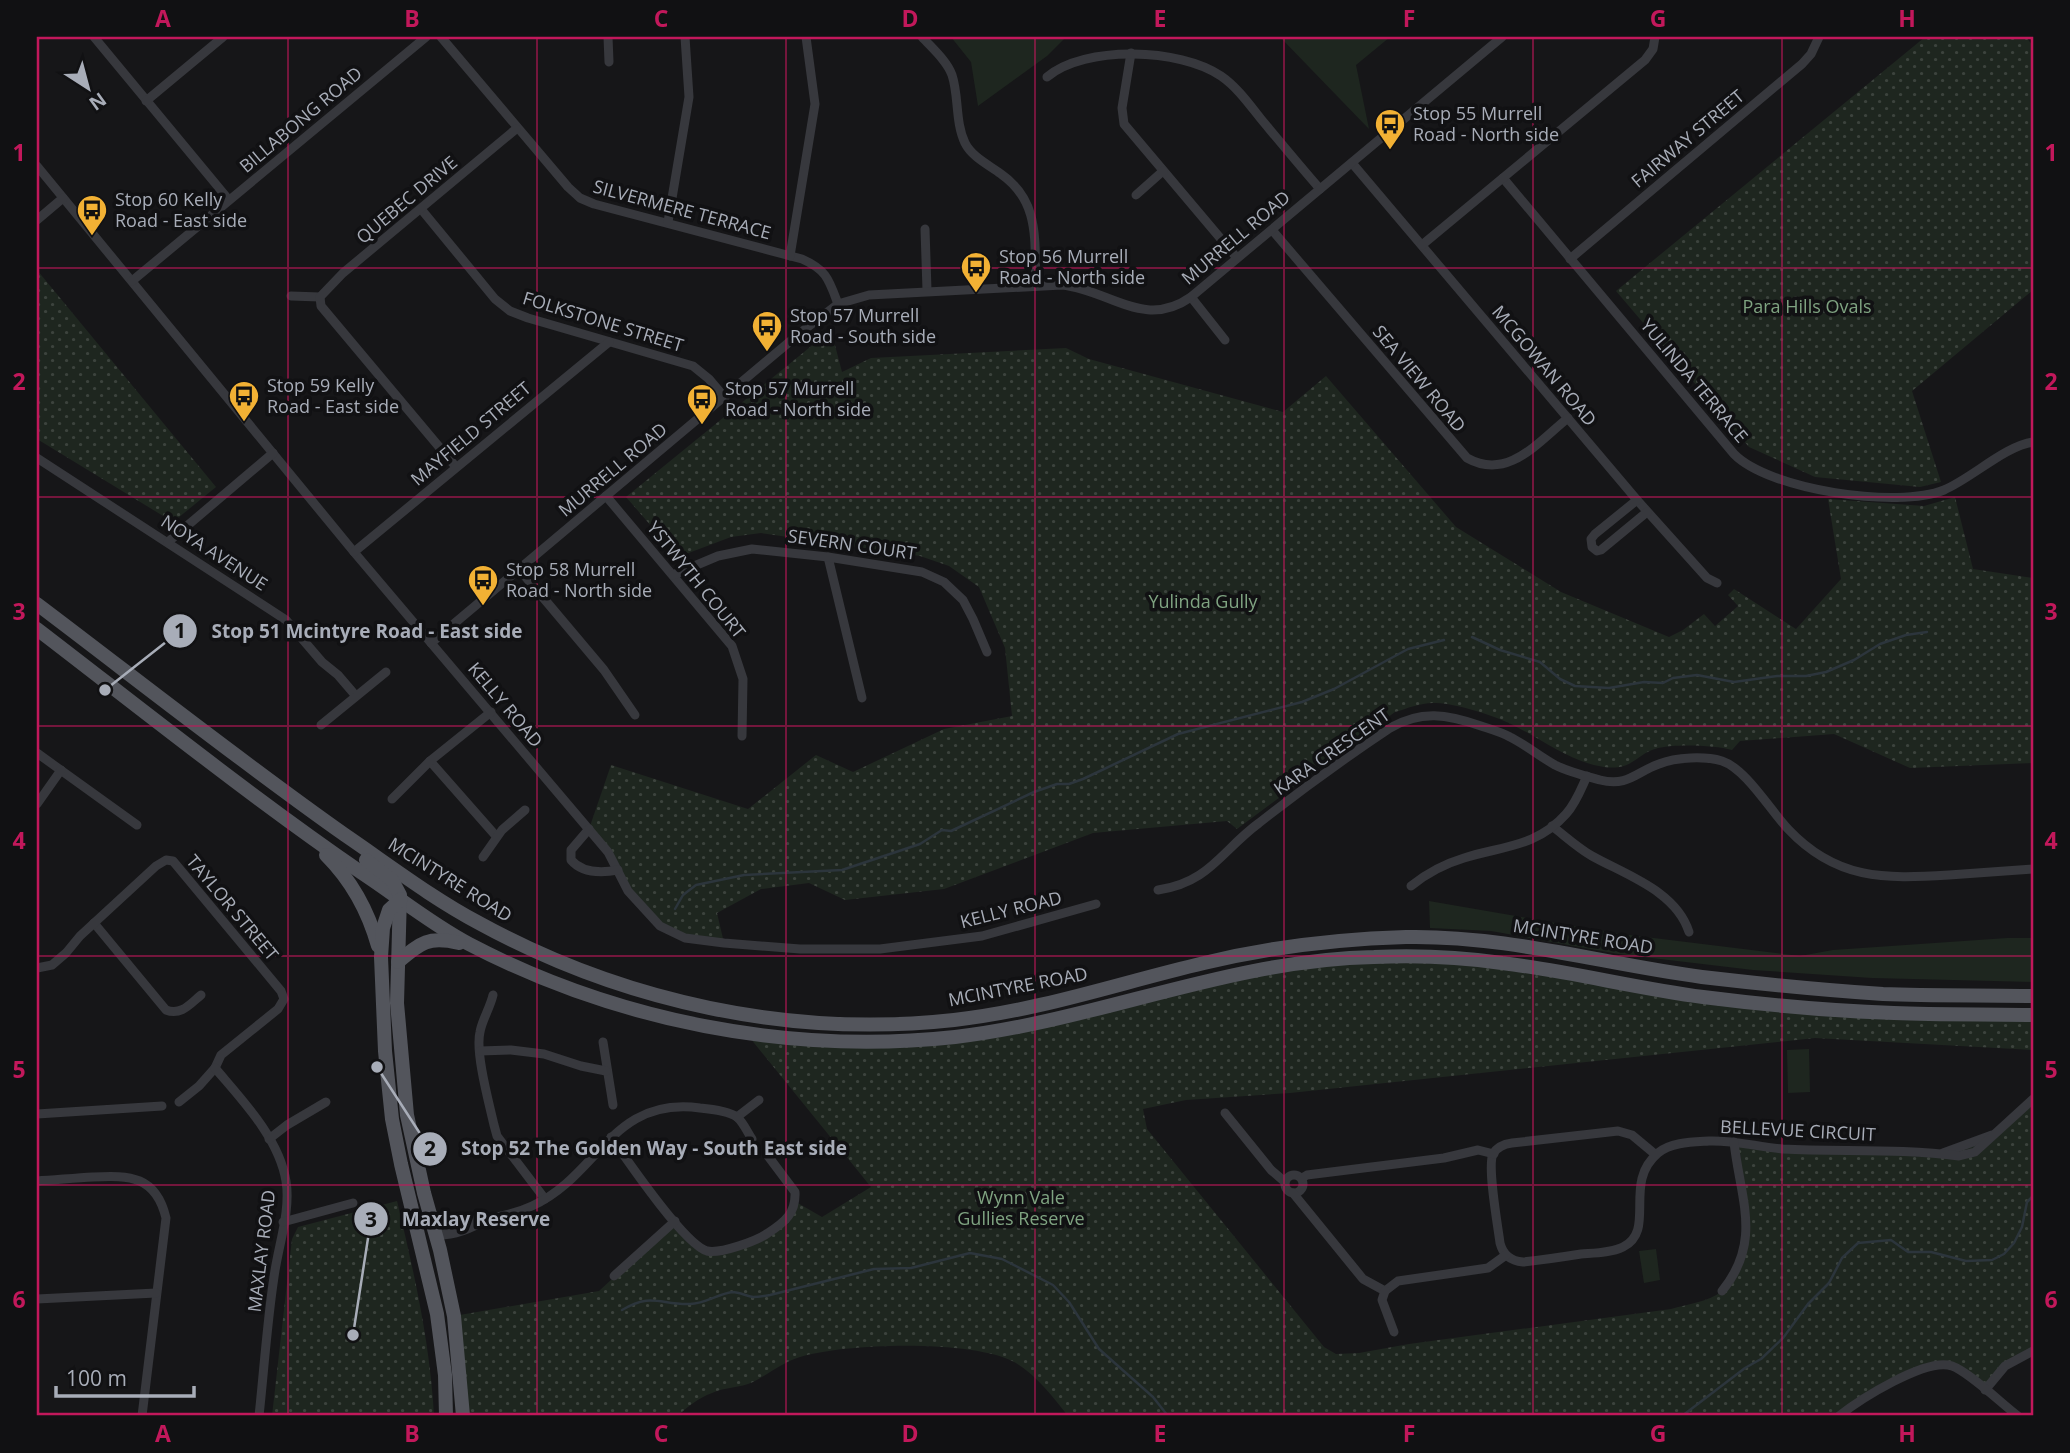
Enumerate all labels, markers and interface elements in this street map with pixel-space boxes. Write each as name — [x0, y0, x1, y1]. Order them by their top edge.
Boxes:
text: A — [155, 2, 171, 34]
text: B — [404, 2, 420, 34]
text: C — [654, 2, 668, 34]
text: D — [901, 2, 919, 34]
text: E — [1154, 2, 1166, 34]
text: F — [1403, 2, 1415, 34]
text: G — [1650, 2, 1666, 34]
text: H — [1898, 2, 1916, 34]
north arrow — [52, 52, 122, 122]
street label: BILLABONG ROAD — [234, 61, 367, 178]
street label: FAIRWAY STREET — [1626, 84, 1749, 193]
text: N — [84, 87, 112, 117]
place label: Stop 55 Murrell Road - North side — [1413, 101, 1559, 146]
bus stop icon: Stop 55 Murrell Road - North side — [1373, 107, 1407, 151]
text: 1 — [12, 136, 26, 168]
text: 1 — [2044, 136, 2058, 168]
street label: QUEBEC DRIVE — [351, 150, 462, 249]
street label: SILVERMERE TERRACE — [591, 174, 774, 244]
street label: MURRELL ROAD — [1176, 185, 1295, 290]
place label: Stop 60 Kelly Road - East side — [115, 187, 247, 232]
bus stop icon: Stop 60 Kelly Road - East side — [75, 193, 109, 237]
place label: Stop 56 Murrell Road - North side — [999, 244, 1145, 289]
bus stop icon: Stop 56 Murrell Road - North side — [959, 250, 993, 294]
street label: FOLKSTONE STREET — [520, 285, 687, 357]
park label: Para Hills Ovals — [1742, 294, 1872, 318]
street label: MCGOWAN ROAD — [1487, 300, 1602, 431]
place label: Stop 57 Murrell Road - South side — [790, 303, 936, 348]
bus stop icon: Stop 57 Murrell Road - South side — [750, 309, 784, 353]
street label: YULINDA TERRACE — [1636, 313, 1754, 447]
street label: SEA VIEW ROAD — [1368, 320, 1472, 437]
text: 2 — [12, 365, 26, 397]
text: 2 — [2044, 365, 2058, 397]
place label: Stop 59 Kelly Road - East side — [267, 373, 399, 418]
street label: MAYFIELD STREET — [405, 376, 536, 491]
place label: Stop 57 Murrell Road - North side — [725, 376, 871, 421]
bus stop icon: Stop 59 Kelly Road - East side — [227, 379, 261, 423]
bus stop icon: Stop 57 Murrell Road - North side — [685, 382, 719, 426]
street label: MURRELL ROAD — [553, 417, 672, 522]
street label: NOYA AVENUE — [157, 509, 272, 596]
street label: YSTWYTH COURT — [642, 516, 751, 643]
street label: SEVERN COURT — [786, 523, 918, 565]
place label: Stop 58 Murrell Road - North side — [506, 557, 652, 602]
bus stop icon: Stop 58 Murrell Road - North side — [466, 563, 500, 607]
park label: Yulinda Gully — [1148, 589, 1259, 613]
text: 3 — [12, 595, 26, 627]
text: 3 — [2044, 595, 2058, 627]
callout: Stop 51 Mcintyre Road - East side — [162, 611, 536, 651]
text: 1 — [174, 616, 186, 644]
text: Stop 51 Mcintyre Road - East side — [212, 618, 522, 644]
street label: KELLY ROAD — [463, 657, 548, 752]
street label: KARA CRESCENT — [1269, 702, 1394, 800]
text: 4 — [12, 824, 26, 856]
text: 4 — [2044, 824, 2058, 856]
street label: MCINTYRE ROAD — [384, 832, 517, 927]
street label: TAYLOR STREET — [181, 849, 284, 965]
street label: KELLY ROAD — [957, 885, 1064, 933]
street label: MCINTYRE ROAD — [1511, 913, 1655, 959]
street label: MCINTYRE ROAD — [946, 961, 1090, 1011]
text: 5 — [12, 1053, 26, 1085]
text: 5 — [2044, 1053, 2058, 1085]
street label: BELLEVUE CIRCUIT — [1720, 1114, 1877, 1146]
callout: Stop 52 The Golden Way - South East side — [412, 1129, 861, 1169]
text: 2 — [424, 1134, 436, 1162]
text: Stop 52 The Golden Way - South East side — [461, 1135, 847, 1161]
park label: Wynn Vale Gullies Reserve — [957, 1185, 1085, 1230]
street label: MAXLAY ROAD — [242, 1188, 280, 1313]
callout: Maxlay Reserve — [353, 1199, 565, 1239]
text: 3 — [365, 1205, 377, 1233]
text: Maxlay Reserve — [402, 1206, 550, 1232]
text: 6 — [12, 1283, 26, 1315]
text: 6 — [2044, 1283, 2058, 1315]
scale bar — [56, 1355, 194, 1399]
text: 100 m — [66, 1364, 127, 1392]
text: A — [155, 1417, 171, 1449]
text: B — [404, 1417, 420, 1449]
text: C — [654, 1417, 668, 1449]
text: D — [901, 1417, 919, 1449]
text: E — [1154, 1417, 1166, 1449]
text: F — [1403, 1417, 1415, 1449]
text: G — [1650, 1417, 1666, 1449]
text: H — [1898, 1417, 1916, 1449]

